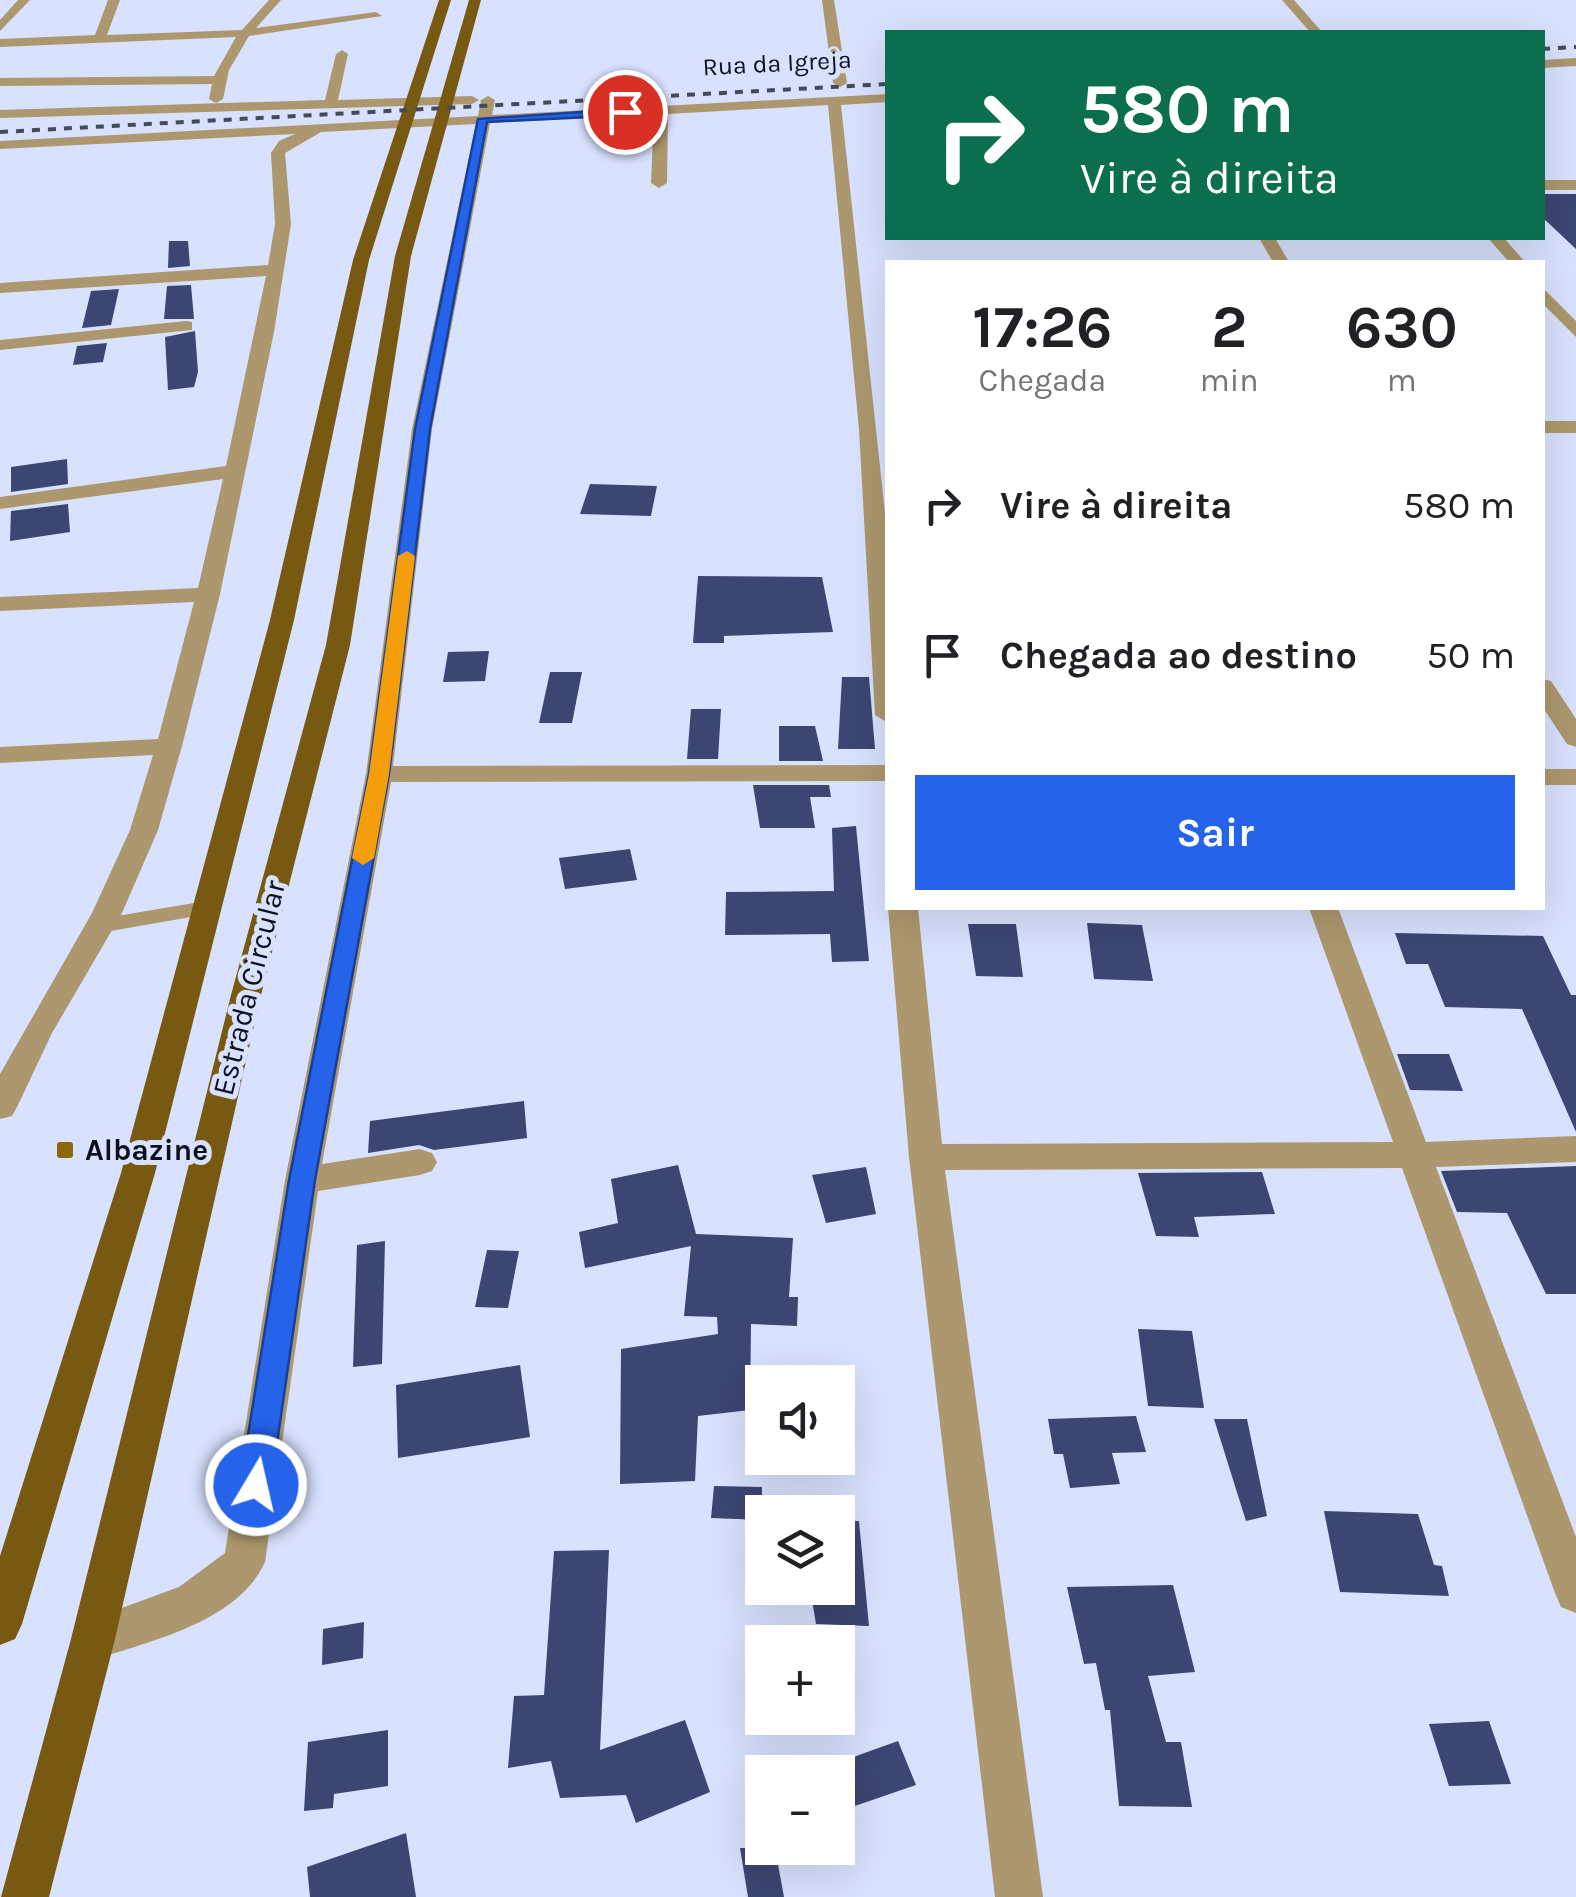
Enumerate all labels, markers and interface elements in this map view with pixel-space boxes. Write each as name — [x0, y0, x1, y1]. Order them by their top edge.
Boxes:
street label: Rua da Igreja — [702, 45, 852, 81]
text: 580 m — [1080, 68, 1294, 150]
pin — [583, 70, 668, 155]
icon: right — [915, 70, 1045, 200]
icon: arrive — [598, 85, 653, 140]
text: Vire à direita — [1080, 152, 1339, 204]
text: 17:26 — [972, 292, 1112, 362]
text: 2 — [1211, 292, 1247, 362]
text: 630 — [1346, 292, 1458, 362]
text: Chegada — [979, 362, 1106, 399]
text: min — [1200, 362, 1259, 399]
text: m — [1387, 362, 1417, 399]
icon: right — [915, 478, 970, 533]
text: Vire à direita — [1000, 483, 1232, 528]
text: 580 m — [1403, 483, 1515, 528]
icon: arrive — [915, 628, 970, 683]
text: Chegada ao destino — [1000, 633, 1357, 678]
text: 50 m — [1426, 633, 1515, 678]
button: Sair — [915, 775, 1515, 890]
street label: Estrada Circular — [205, 877, 293, 1099]
place label: Albazine — [85, 1132, 208, 1168]
marker: Albazine — [54, 1139, 76, 1161]
map controls — [745, 1365, 855, 1865]
button: sound — [745, 1365, 855, 1475]
position arrow — [204, 1433, 308, 1537]
button: layers — [745, 1495, 855, 1605]
button: + — [745, 1625, 855, 1735]
button: − — [745, 1755, 855, 1865]

